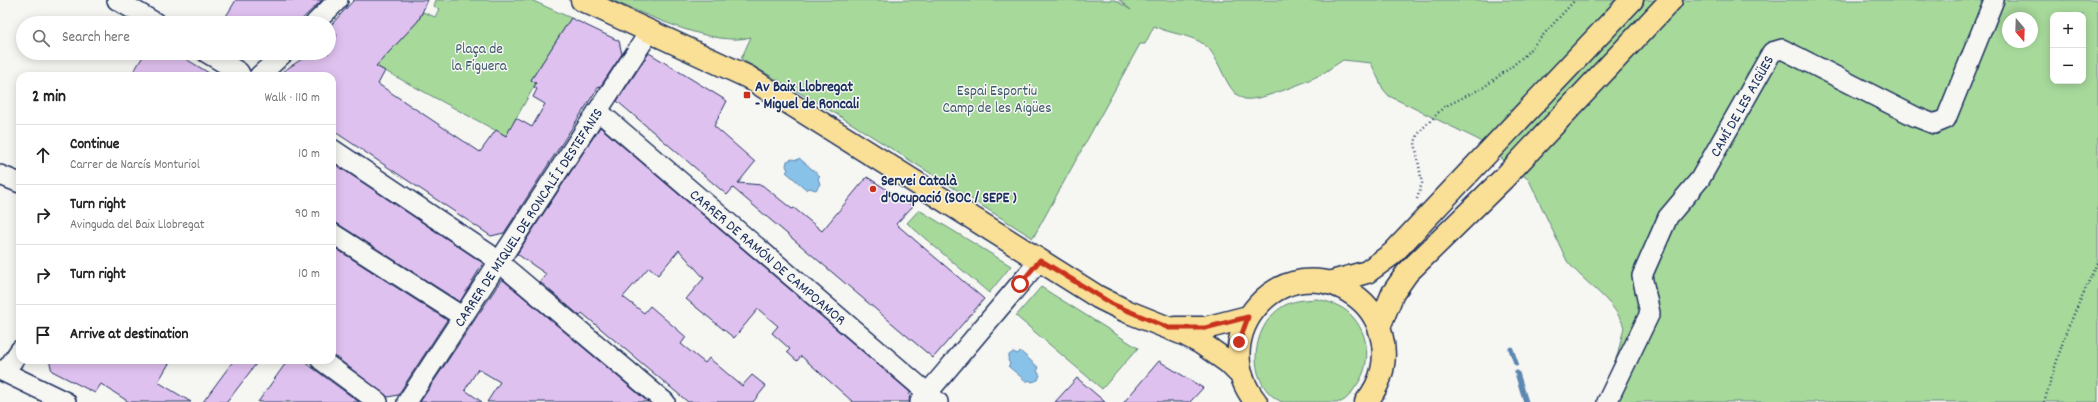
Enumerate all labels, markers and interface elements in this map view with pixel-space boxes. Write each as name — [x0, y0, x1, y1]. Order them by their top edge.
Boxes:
north arrow — [2002, 12, 2038, 48]
map controls — [2050, 12, 2086, 84]
button: + — [2050, 12, 2086, 48]
search box — [16, 16, 336, 60]
icon: search — [30, 27, 52, 49]
text: Search here — [62, 27, 130, 49]
park label: Plaça de la Figuera — [451, 39, 508, 78]
button: − — [2050, 48, 2086, 84]
street label: CAMÍ DE LES AIGÜES — [1706, 52, 1781, 162]
place label: Av Baix Llobregat - Miguel de Roncali — [755, 77, 859, 116]
park label: Espai Esportiu Camp de les Aigües — [943, 81, 1051, 120]
text: 2 min — [32, 86, 66, 110]
text: Walk · 110 m — [264, 89, 320, 108]
marker: Av Baix Llobregat - Miguel de Roncali — [742, 90, 752, 100]
street label: CARRER DE MIQUEL DE RONCALÍ I DESTEFANIS — [450, 104, 610, 332]
text: Continue — [70, 134, 119, 156]
icon: ahead — [32, 144, 54, 166]
text: 10 m — [298, 145, 320, 164]
text: Carrer de Narcís Monturiol — [70, 156, 200, 175]
place label: Servei Català d'Ocupació (SOC / SEPE ) — [881, 171, 1017, 210]
marker: Servei Català d'Ocupació (SOC / SEPE ) — [868, 184, 878, 194]
street label: CARRER DE RAMÓN DE CAMPOAMOR — [684, 185, 850, 332]
text: Turn right — [70, 194, 126, 216]
icon: right — [32, 204, 54, 226]
text: 90 m — [295, 205, 320, 224]
text: Avinguda del Baix Llobregat — [70, 216, 205, 235]
icon: right — [32, 264, 54, 286]
text: Turn right — [70, 264, 126, 286]
text: 10 m — [298, 265, 320, 284]
route start — [1011, 275, 1029, 293]
icon: arrive — [32, 324, 54, 346]
text: Arrive at destination — [70, 324, 188, 346]
route end — [1230, 333, 1248, 351]

